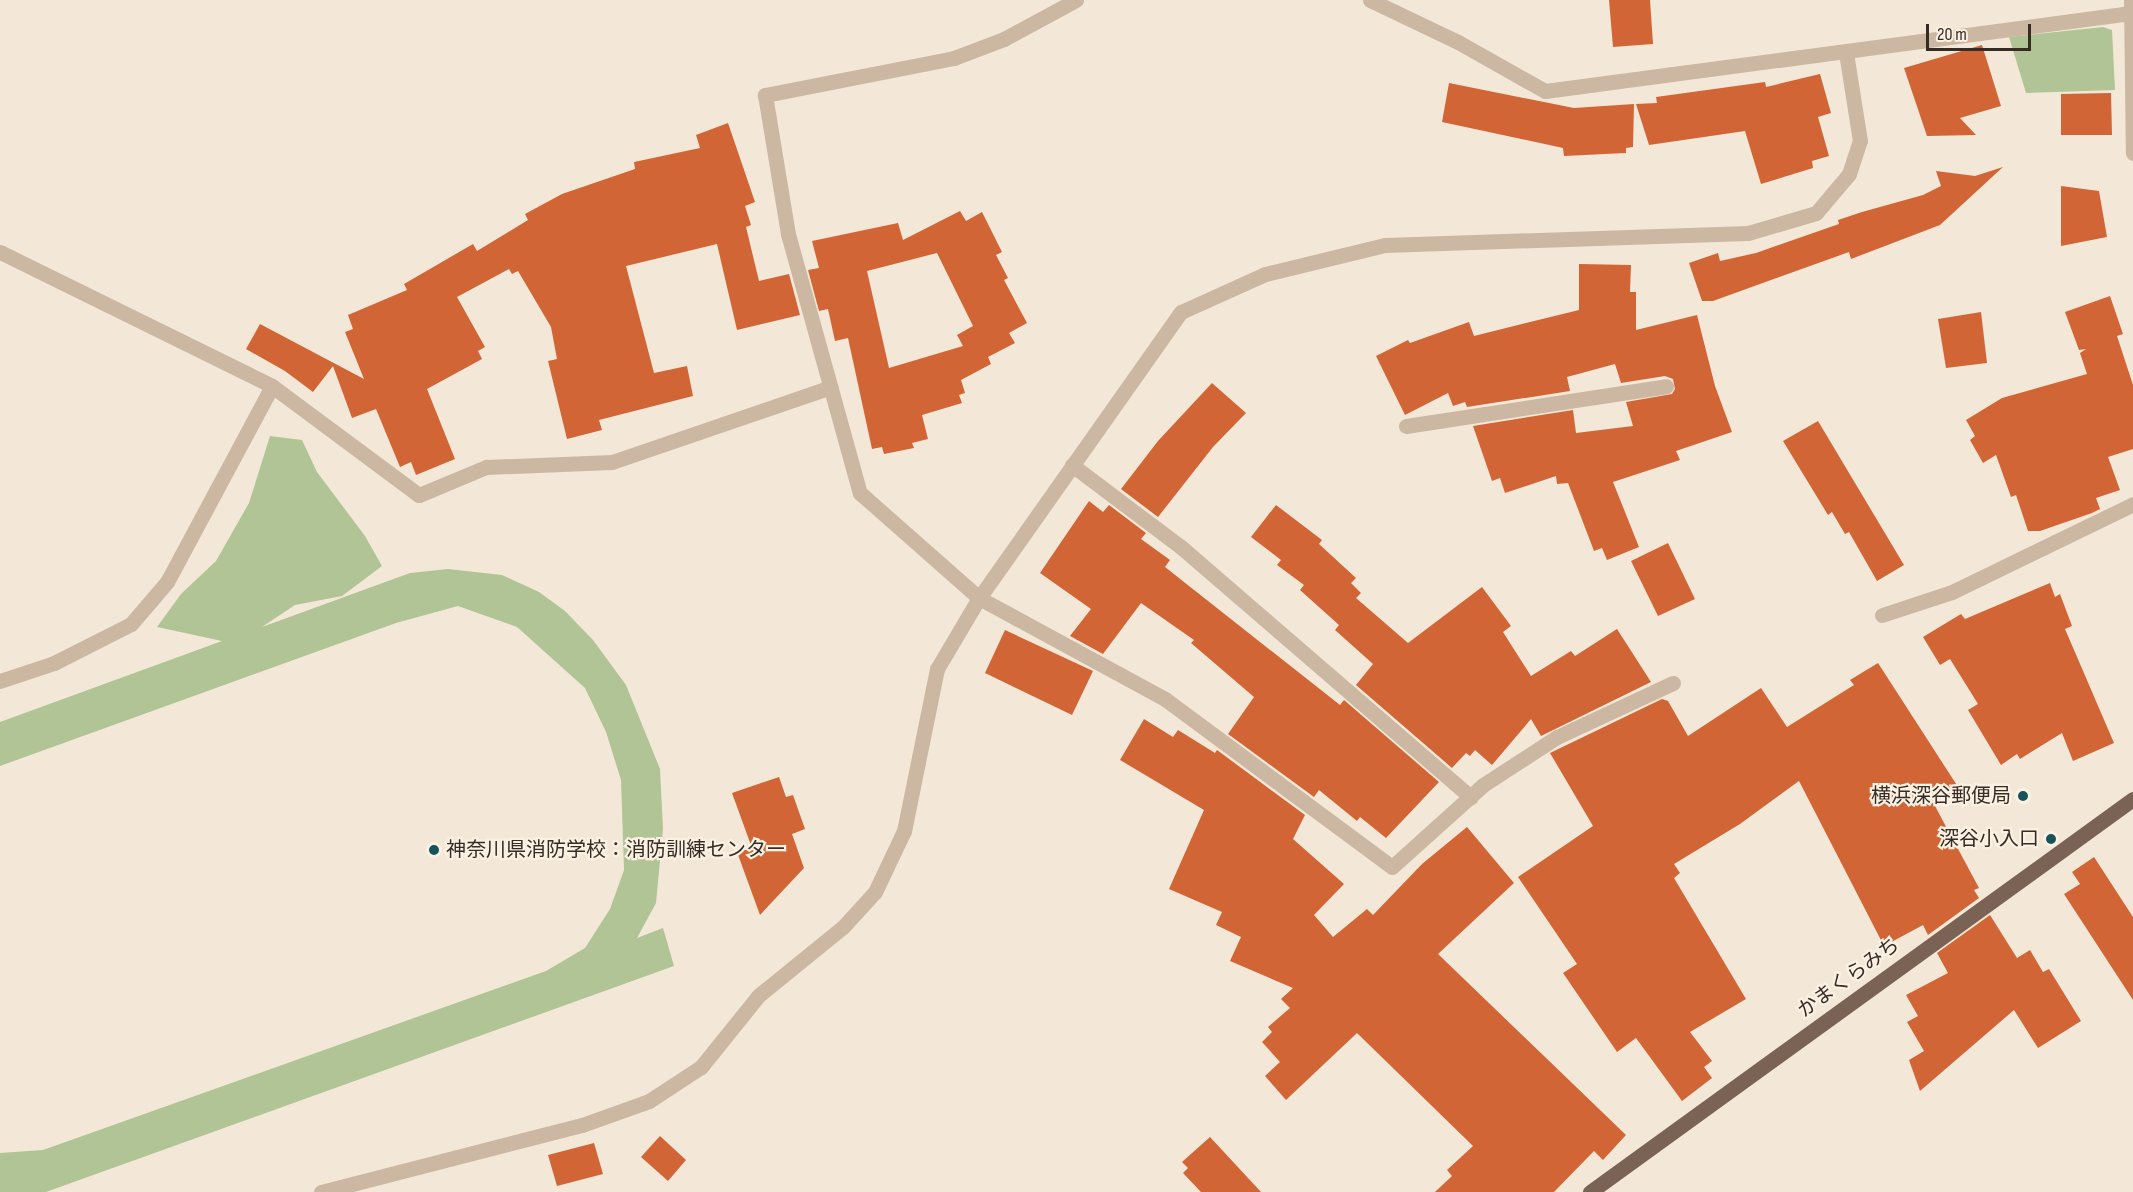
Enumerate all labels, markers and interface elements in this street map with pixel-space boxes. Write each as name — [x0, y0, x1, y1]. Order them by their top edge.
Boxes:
scale bar — [1929, 12, 2034, 50]
text: 20 m — [1937, 24, 1967, 45]
place label: 横浜深谷郵便局 — [1871, 784, 2011, 808]
marker: 横浜深谷郵便局 — [2016, 789, 2030, 803]
place label: 深谷小入口 — [1939, 827, 2039, 851]
marker: 深谷小入口 — [2044, 832, 2058, 846]
place label: 神奈川県消防学校：消防訓練センター — [446, 838, 786, 862]
marker: 神奈川県消防学校：消防訓練センター — [427, 843, 441, 857]
street label: かまくらみち — [1793, 933, 1905, 1023]

